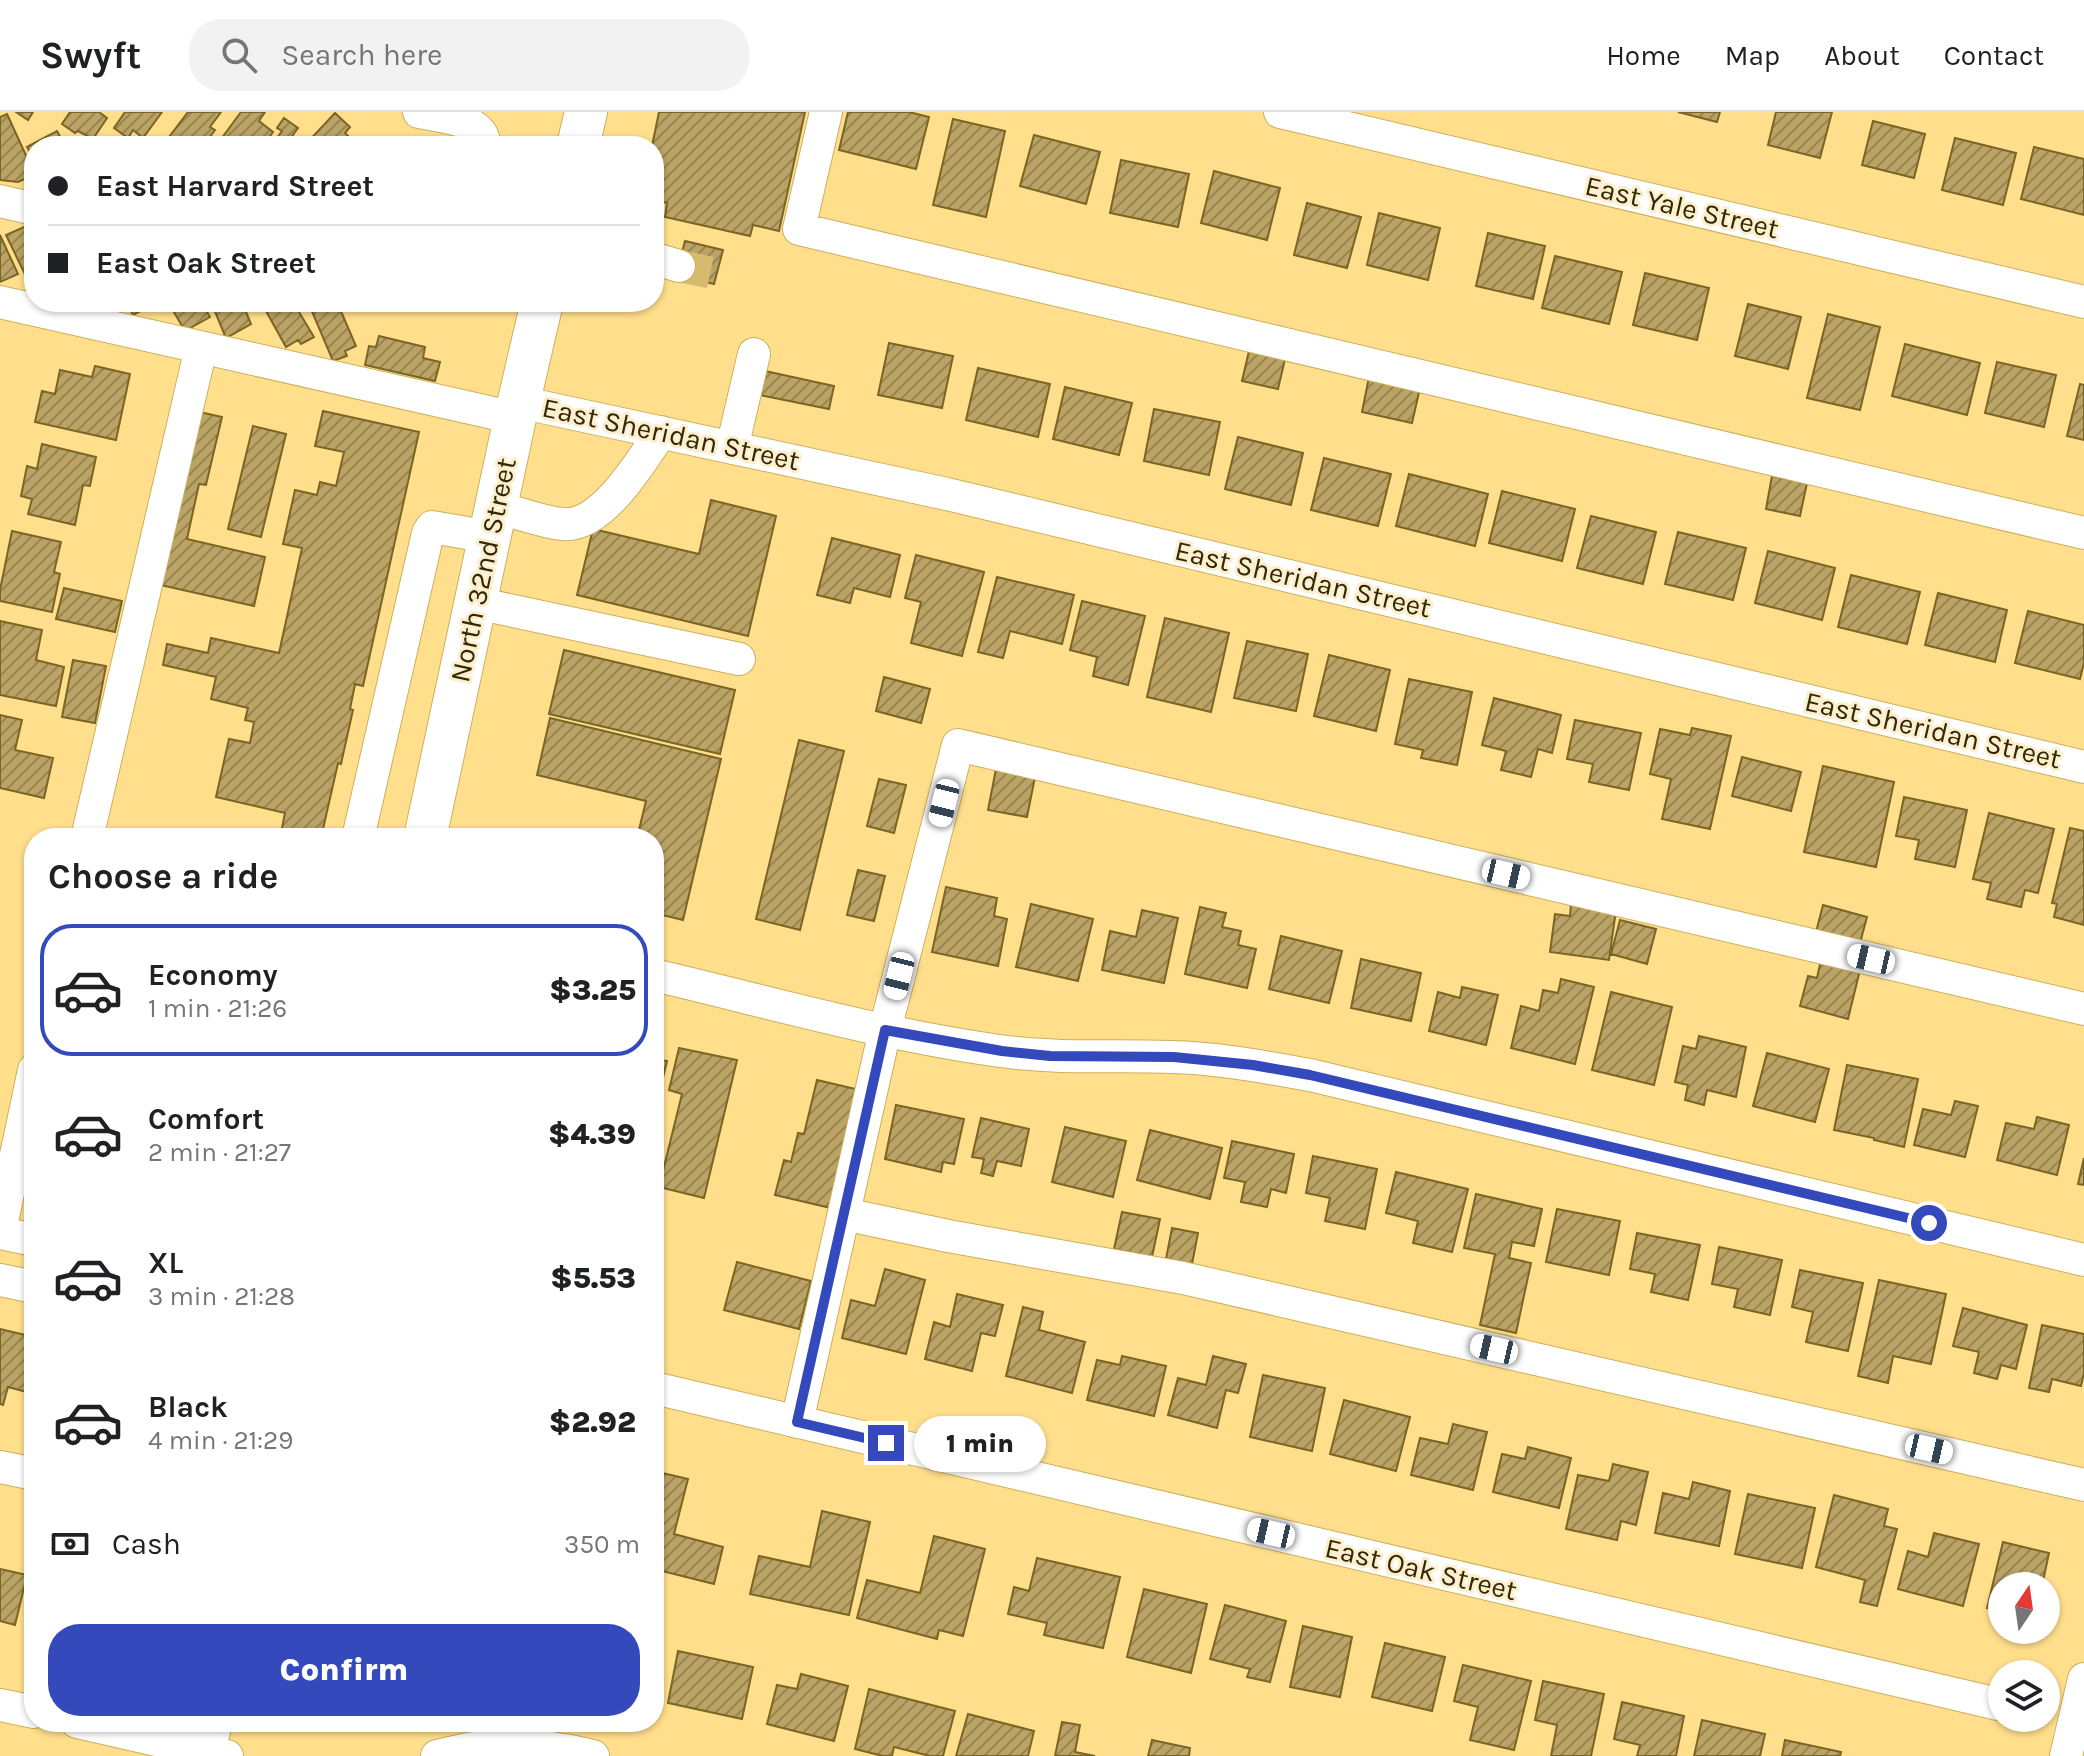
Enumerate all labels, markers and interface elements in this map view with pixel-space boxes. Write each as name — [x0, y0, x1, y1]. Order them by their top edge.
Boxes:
search box — [189, 19, 749, 91]
text: Swyft — [40, 33, 141, 78]
icon: search — [217, 33, 261, 77]
text: Search here — [281, 37, 443, 73]
text: Home — [1606, 39, 1681, 72]
text: Map — [1725, 39, 1780, 72]
text: About — [1824, 39, 1900, 72]
text: Contact — [1944, 39, 2044, 72]
text: East Harvard Street — [96, 168, 374, 204]
street label: East Yale Street — [1582, 169, 1782, 245]
text: East Oak Street — [96, 245, 316, 281]
street label: East Sheridan Street — [539, 391, 803, 477]
street label: North 32nd Street — [443, 455, 523, 685]
street label: East Sheridan Street — [1172, 533, 1434, 625]
street label: East Sheridan Street — [1802, 684, 2064, 776]
car — [927, 777, 961, 829]
text: Choose a ride — [48, 855, 278, 897]
car — [1480, 857, 1532, 891]
car — [1845, 942, 1897, 976]
car — [882, 950, 916, 1002]
icon: car — [52, 954, 124, 1026]
text: Economy — [148, 957, 278, 993]
text: $3.25 — [549, 972, 636, 1008]
text: 1 min · 21:26 — [148, 993, 287, 1024]
icon: car — [52, 1098, 124, 1170]
text: Comfort — [148, 1101, 264, 1137]
text: $4.39 — [548, 1116, 636, 1152]
text: 2 min · 21:27 — [148, 1137, 291, 1168]
route start — [1911, 1205, 1947, 1241]
icon: car — [52, 1242, 124, 1314]
text: XL — [148, 1245, 183, 1281]
text: $5.53 — [550, 1260, 636, 1296]
text: 3 min · 21:28 — [148, 1281, 295, 1312]
car — [1468, 1332, 1520, 1366]
icon: car — [52, 1386, 124, 1458]
text: Black — [148, 1389, 228, 1425]
text: $2.92 — [549, 1404, 636, 1440]
callout: 1 min — [914, 1415, 1046, 1471]
text: 4 min · 21:29 — [148, 1425, 293, 1456]
route end — [868, 1425, 904, 1461]
text: 1 min — [946, 1428, 1014, 1459]
car — [1903, 1432, 1955, 1466]
car — [1245, 1516, 1297, 1550]
icon: cash — [48, 1522, 92, 1566]
text: Cash — [112, 1526, 181, 1562]
text: 350 m — [564, 1529, 640, 1560]
street label: East Oak Street — [1322, 1531, 1520, 1607]
north arrow — [1988, 1572, 2060, 1644]
map controls — [1988, 1572, 2060, 1732]
button: Confirm — [48, 1624, 640, 1716]
button: layers — [1988, 1660, 2060, 1732]

